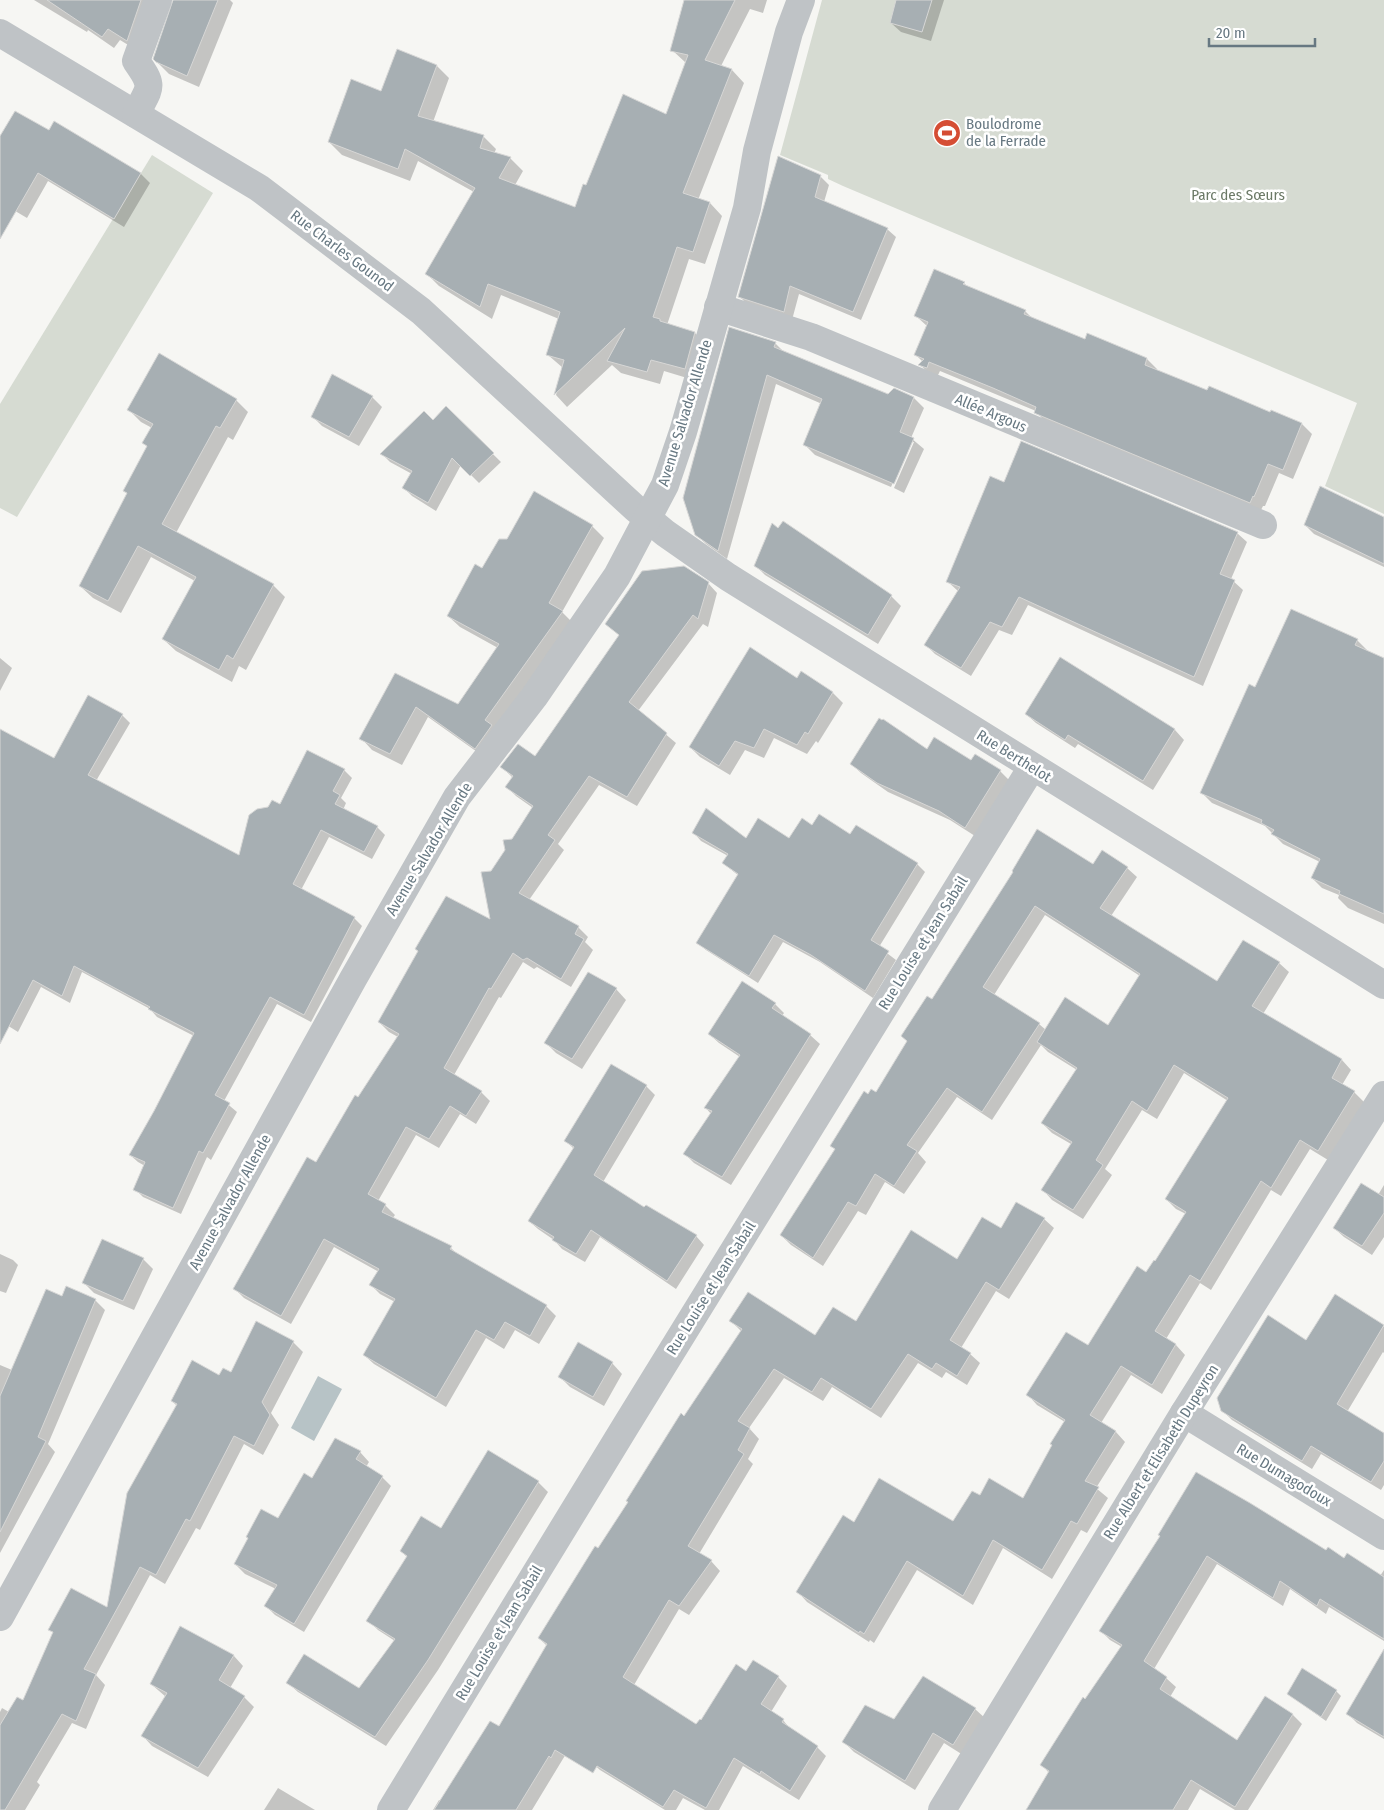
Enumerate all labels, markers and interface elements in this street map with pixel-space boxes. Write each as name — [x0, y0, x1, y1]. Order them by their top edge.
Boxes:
scale bar — [1209, 15, 1315, 47]
text: 20 m — [1216, 24, 1246, 42]
place label: Boulodrome de la Ferrade — [966, 115, 1046, 150]
sports icon: Boulodrome de la Ferrade — [932, 118, 962, 148]
park label: Parc des Sœurs — [1191, 186, 1285, 204]
street label: Rue Charles Gounod — [287, 206, 397, 296]
street label: Avenue Salvador Allende — [654, 338, 716, 488]
street label: Allée Argous — [953, 390, 1029, 436]
street label: Rue Berthelot — [973, 726, 1055, 786]
street label: Avenue Salvador Allende — [382, 779, 476, 919]
street label: Rue Louise et Jean Sabail — [875, 873, 971, 1013]
street label: Avenue Salvador Allende — [185, 1131, 275, 1273]
street label: Rue Louise et Jean Sabail — [663, 1218, 759, 1358]
street label: Rue Albert et Elisabeth Dupeyron — [1100, 1361, 1222, 1543]
street label: Rue Dumagodoux — [1233, 1440, 1335, 1511]
street label: Rue Louise et Jean Sabail — [452, 1562, 546, 1704]

